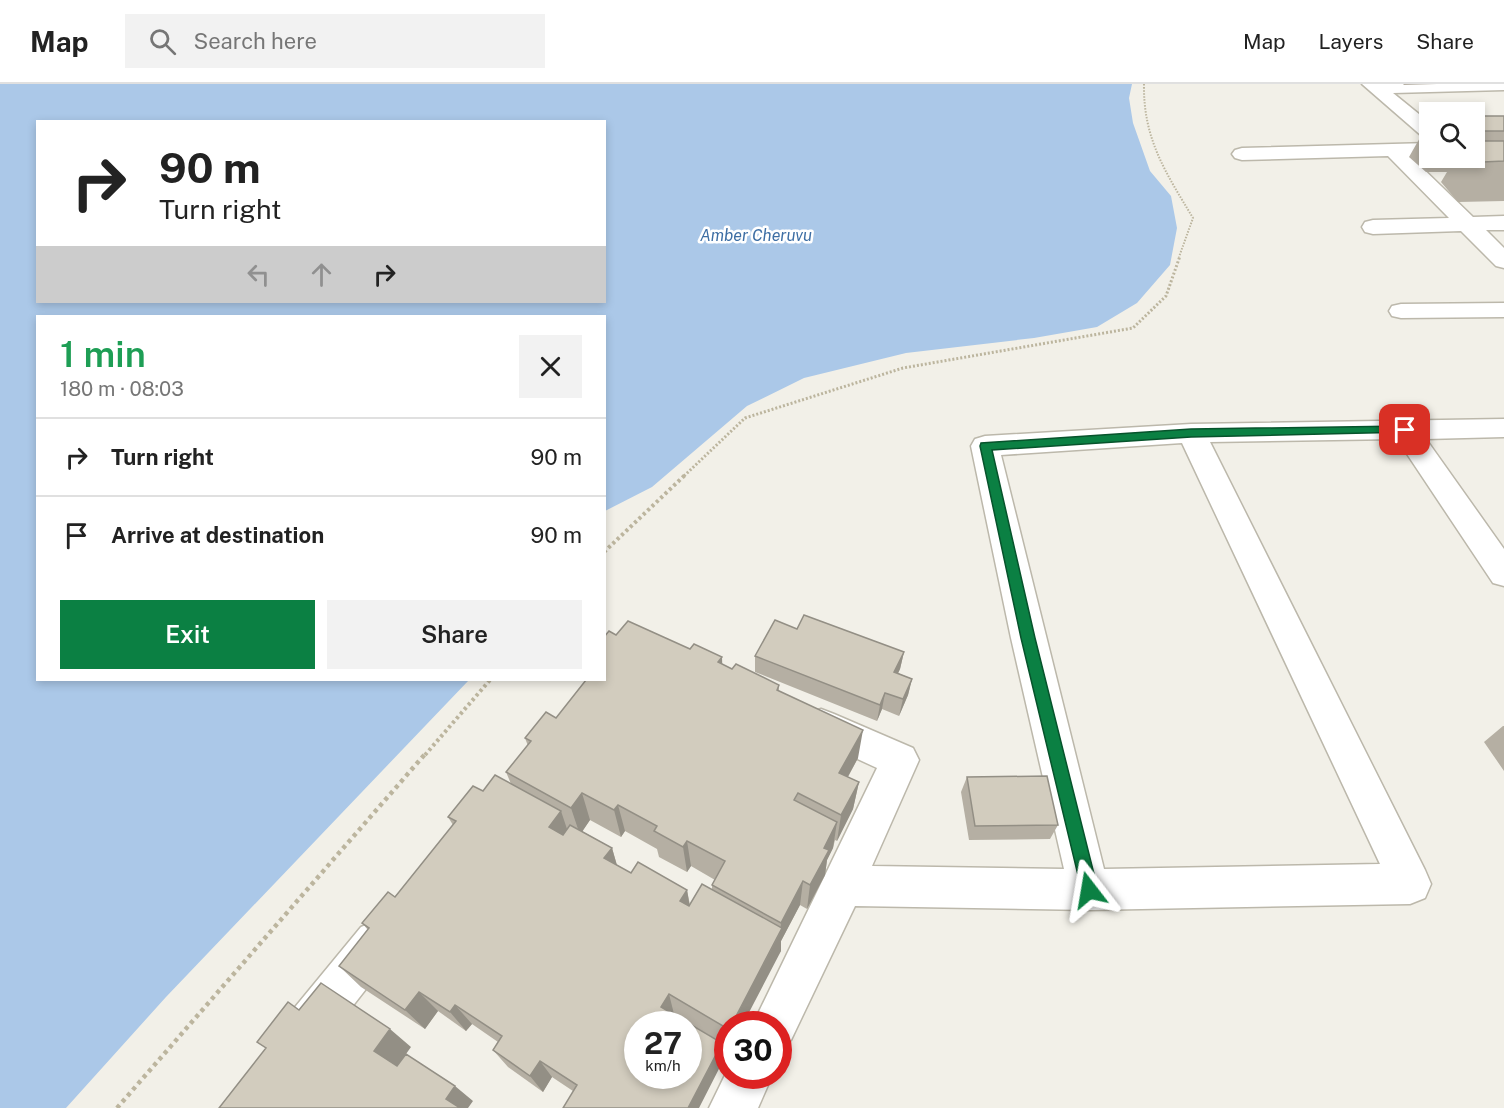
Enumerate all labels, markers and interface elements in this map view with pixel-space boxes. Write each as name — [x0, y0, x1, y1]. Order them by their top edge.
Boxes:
search box — [125, 14, 545, 68]
text: Map — [30, 25, 89, 58]
icon: search — [146, 25, 179, 58]
text: Search here — [194, 28, 317, 54]
text: Map — [1243, 29, 1286, 54]
text: Layers — [1319, 29, 1383, 54]
text: Share — [1416, 29, 1474, 54]
map controls — [1419, 102, 1485, 168]
button: search — [1419, 102, 1485, 168]
text: 90 m — [159, 143, 261, 192]
icon: right — [60, 144, 138, 222]
text: Turn right — [159, 193, 282, 225]
water label: Amber Cheruvu — [700, 226, 812, 245]
icon: left — [242, 258, 275, 291]
icon: ahead — [305, 258, 338, 291]
icon: right — [368, 258, 401, 291]
text: 1 min — [60, 333, 146, 375]
button: close — [519, 335, 582, 398]
text: 180 m · 08:03 — [60, 377, 184, 401]
pin — [1379, 404, 1430, 455]
icon: arrive — [1388, 413, 1421, 446]
icon: right — [60, 441, 93, 474]
text: Turn right — [111, 444, 214, 470]
text: 90 m — [531, 444, 582, 470]
icon: arrive — [60, 519, 93, 552]
text: Arrive at destination — [111, 522, 324, 548]
text: 90 m — [531, 522, 582, 548]
button: Exit — [60, 600, 315, 669]
button: Share — [327, 600, 582, 669]
position arrow — [1057, 858, 1121, 922]
speed limit sign: 30 — [714, 1011, 792, 1089]
text: 27 — [644, 1025, 682, 1061]
text: km/h — [645, 1057, 681, 1074]

